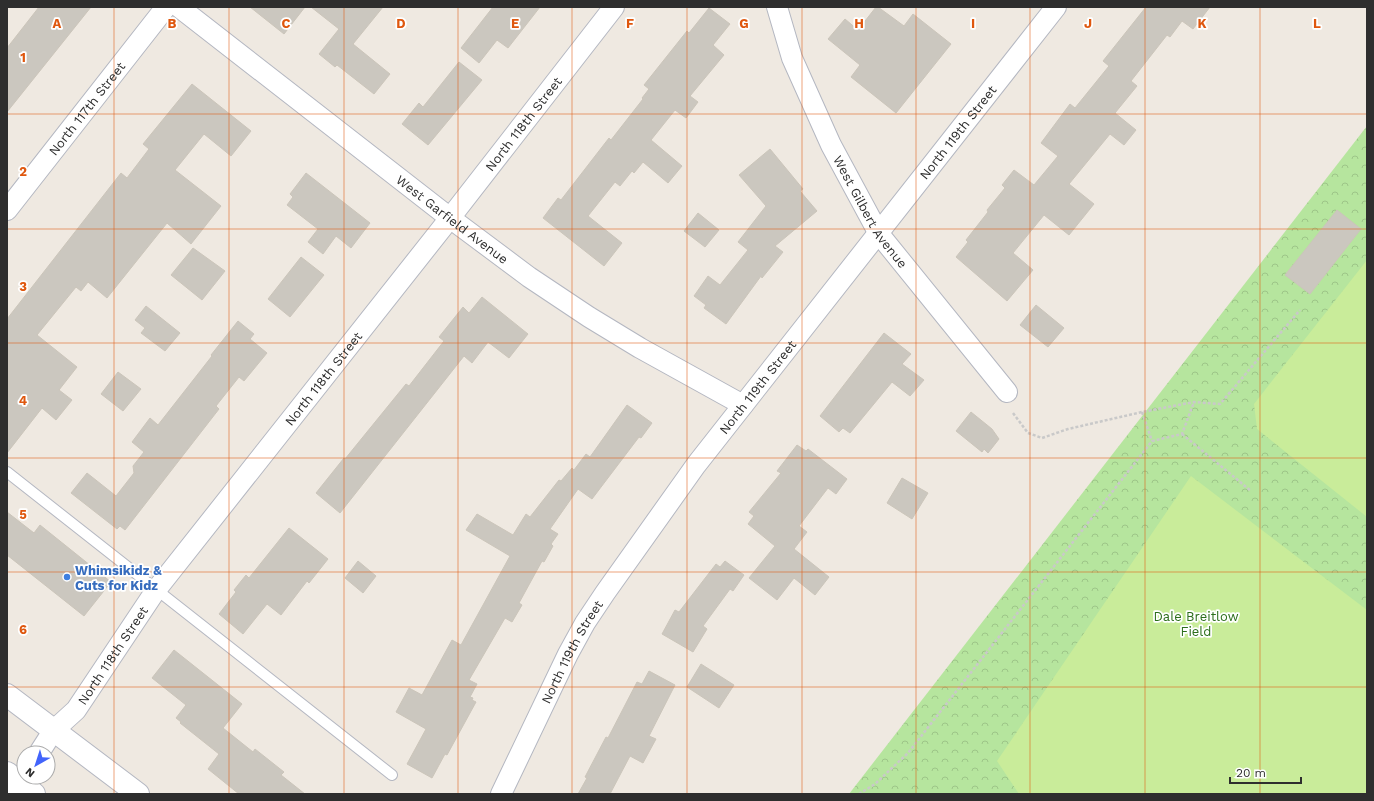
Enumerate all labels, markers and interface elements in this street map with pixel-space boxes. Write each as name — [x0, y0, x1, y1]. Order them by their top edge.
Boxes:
text: A — [53, 16, 62, 31]
text: B — [168, 16, 177, 31]
text: C — [282, 16, 291, 31]
text: D — [396, 16, 406, 31]
text: E — [511, 16, 519, 31]
text: F — [626, 16, 634, 31]
text: G — [739, 16, 749, 31]
text: H — [854, 16, 864, 31]
text: I — [971, 16, 975, 31]
text: J — [1084, 16, 1092, 31]
text: K — [1197, 16, 1207, 31]
text: L — [1313, 16, 1321, 31]
text: 1 — [20, 50, 26, 65]
street label: North 117th Street — [46, 59, 128, 158]
street label: North 118th Street — [482, 74, 565, 174]
street label: North 119th Street — [917, 82, 1000, 182]
street label: West Gilbert Avenue — [830, 153, 910, 271]
text: 2 — [19, 164, 27, 179]
street label: West Garfield Avenue — [393, 172, 511, 267]
text: 3 — [19, 279, 27, 294]
street label: North 118th Street — [282, 329, 365, 429]
street label: North 119th Street — [716, 337, 800, 437]
text: 4 — [19, 393, 28, 408]
text: 5 — [19, 507, 27, 522]
place label: Whimsikidz & Cuts for Kidz — [75, 563, 162, 593]
marker: Whimsikidz & Cuts for Kidz — [62, 572, 72, 582]
street label: North 119th Street — [538, 597, 606, 706]
street label: North 118th Street — [75, 603, 151, 708]
park label: Dale Breitlow Field — [1153, 609, 1239, 639]
text: 6 — [19, 622, 27, 637]
north arrow — [16, 745, 56, 785]
scale bar — [1230, 759, 1301, 785]
text: N — [23, 765, 37, 780]
text: 20 m — [1236, 766, 1266, 780]

